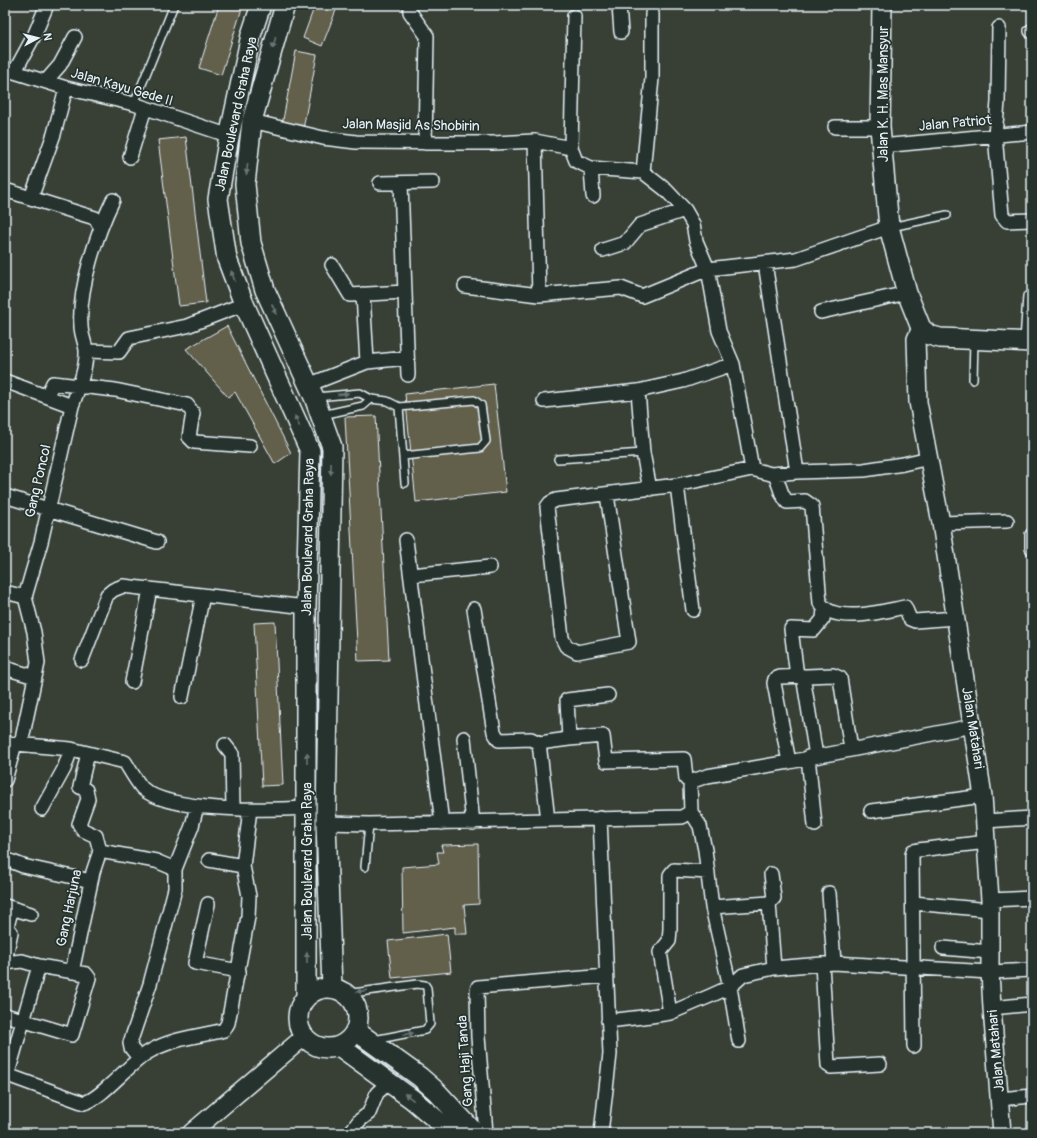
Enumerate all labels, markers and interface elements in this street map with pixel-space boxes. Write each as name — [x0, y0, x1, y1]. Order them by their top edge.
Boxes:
north arrow — [18, 18, 58, 58]
street label: Jalan K. H. Mas Mansyur — [875, 26, 892, 162]
text: N — [41, 32, 54, 42]
street label: Jalan Boulevard Graha Raya — [211, 35, 261, 193]
one-way arrow — [271, 37, 277, 49]
street label: Jalan Kayu Gede II — [69, 64, 175, 110]
street label: Jalan Patriot — [918, 111, 993, 135]
street label: Jalan Masjid As Shobirin — [342, 115, 480, 135]
one-way arrow — [244, 163, 250, 175]
one-way arrow — [230, 270, 236, 282]
one-way arrow — [271, 303, 277, 315]
one-way arrow — [337, 391, 349, 398]
one-way arrow — [294, 415, 300, 427]
street label: Gang Poncol — [21, 443, 55, 519]
street label: Jalan Boulevard Graha Raya — [298, 458, 318, 616]
one-way arrow — [328, 463, 335, 475]
street label: Jalan Matahari — [958, 686, 988, 771]
one-way arrow — [304, 751, 310, 764]
street label: Jalan Boulevard Graha Raya — [299, 782, 316, 940]
street label: Gang Harjuna — [53, 868, 85, 948]
one-way arrow — [304, 951, 310, 964]
one-way arrow — [356, 988, 368, 994]
street label: Jalan Matahari — [984, 1009, 1008, 1093]
street label: Gang Haji Tanda — [453, 1015, 477, 1107]
one-way arrow — [402, 1030, 414, 1036]
one-way arrow — [404, 1093, 414, 1101]

